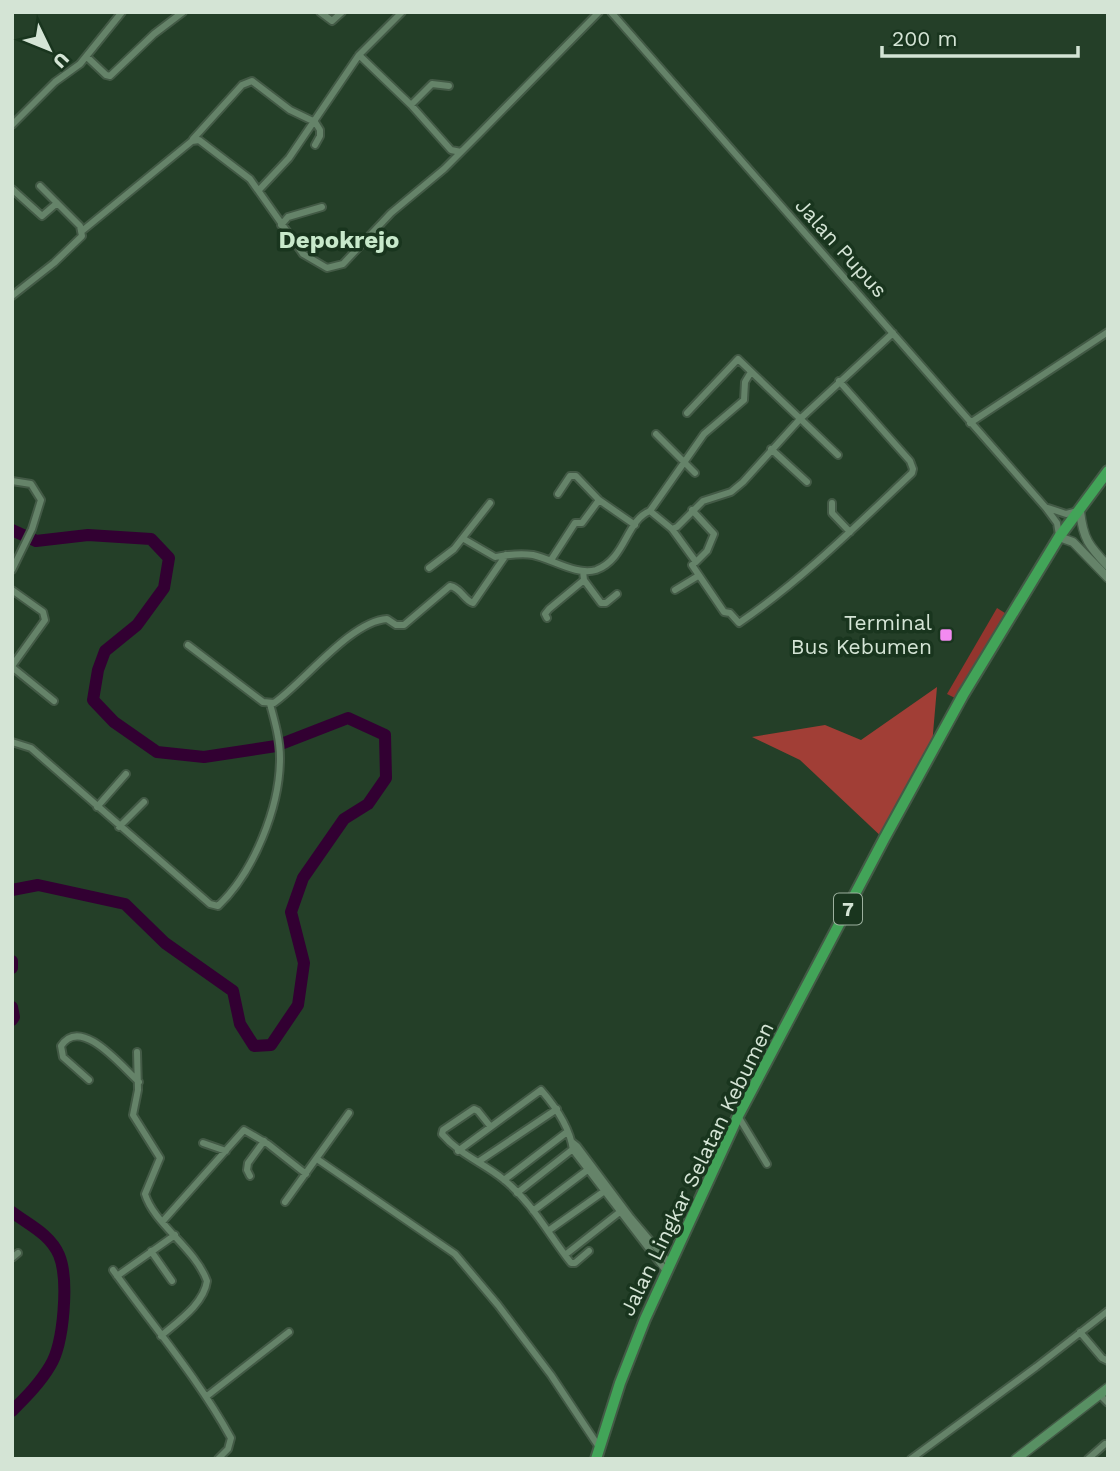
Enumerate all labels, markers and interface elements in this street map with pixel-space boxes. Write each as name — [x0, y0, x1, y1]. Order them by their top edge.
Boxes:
north arrow — [14, 14, 84, 84]
scale bar — [882, 14, 1078, 58]
text: 200 m — [892, 26, 958, 51]
text: U — [48, 47, 74, 73]
street label: Jalan Pupus — [790, 193, 892, 302]
district label: Depokrejo — [279, 226, 399, 254]
place label: Terminal Bus Kebumen — [791, 610, 933, 659]
marker: Terminal Bus Kebumen — [938, 627, 954, 643]
road number: 7 — [834, 894, 862, 925]
street label: Jalan Lingkar Selatan Kebumen — [614, 1018, 779, 1320]

